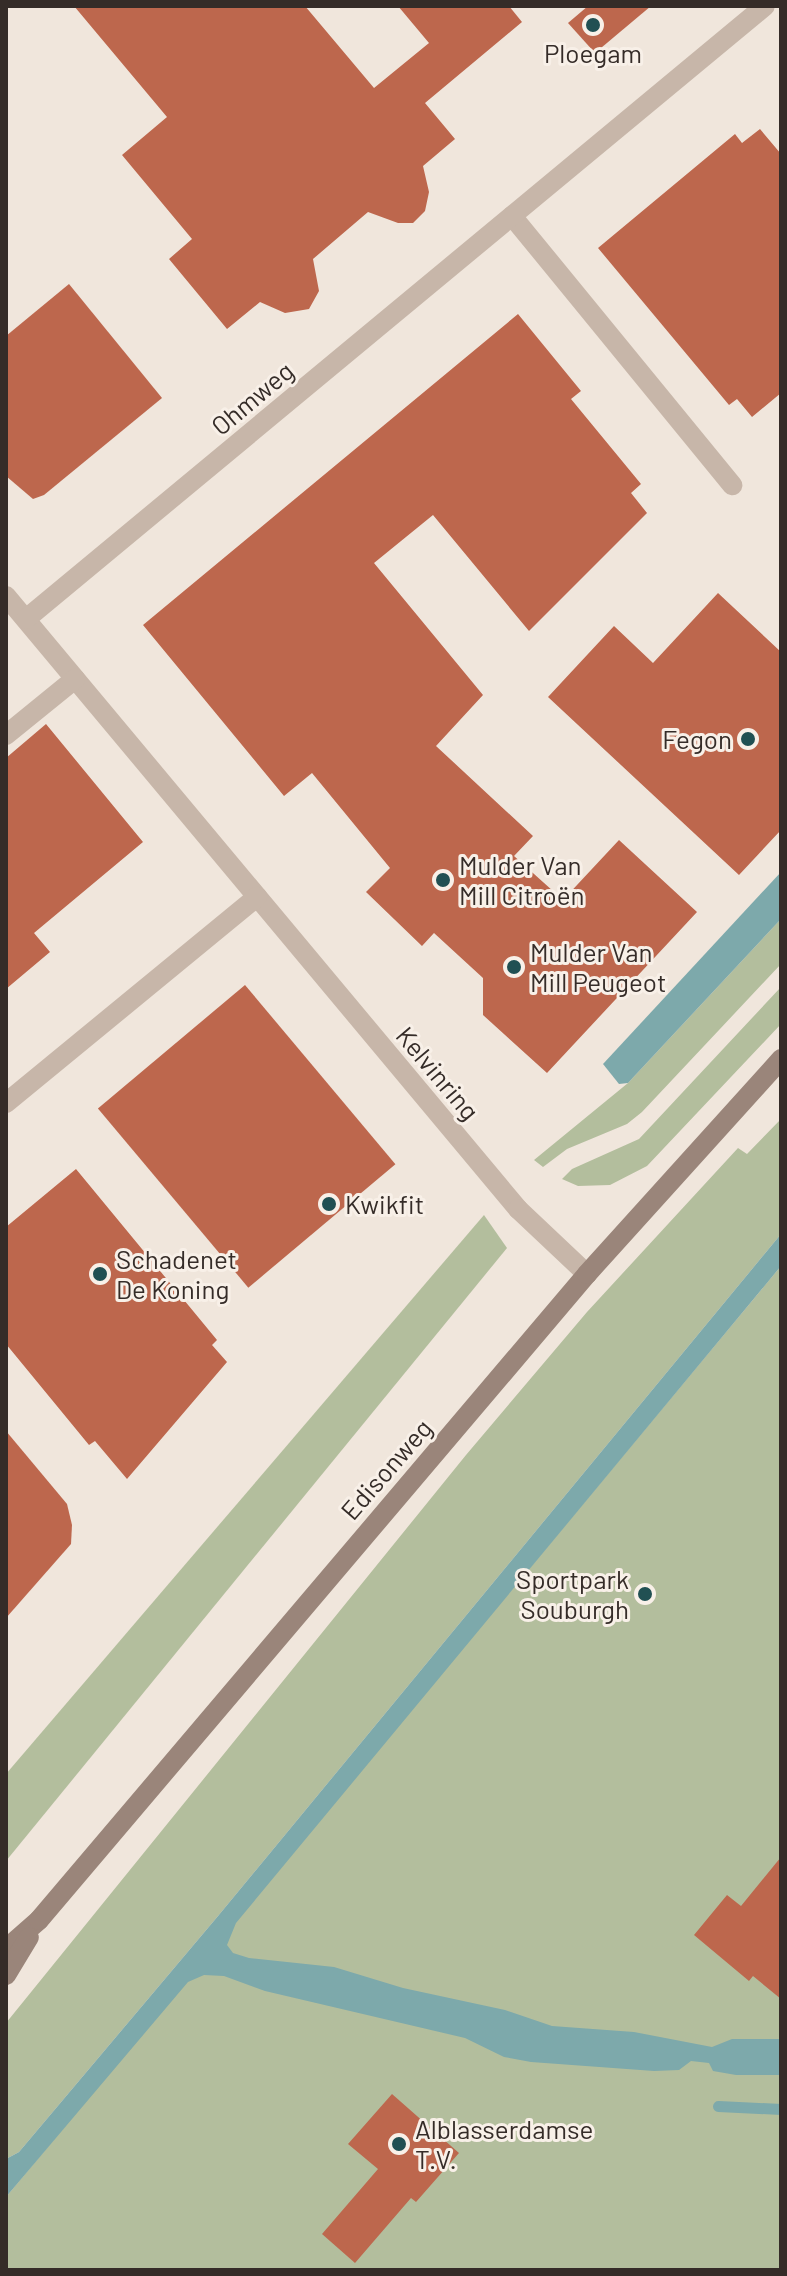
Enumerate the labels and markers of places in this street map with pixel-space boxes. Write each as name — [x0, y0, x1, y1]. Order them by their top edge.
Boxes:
marker: Ploegam — [584, 16, 602, 34]
place label: Ploegam — [544, 37, 642, 69]
place label: Fegon — [662, 723, 732, 755]
marker: Fegon — [739, 730, 757, 748]
place label: Mulder Van Mill Citroën — [459, 849, 585, 910]
marker: Mulder Van Mill Citroën — [434, 871, 452, 889]
place label: Mulder Van Mill Peugeot — [530, 936, 666, 998]
marker: Mulder Van Mill Peugeot — [505, 958, 523, 976]
place label: Kwikfit — [345, 1188, 424, 1220]
marker: Kwikfit — [320, 1195, 338, 1213]
place label: Schadenet De Koning — [116, 1243, 237, 1304]
marker: Schadenet De Koning — [91, 1265, 109, 1283]
place label: Sportpark Souburgh — [516, 1563, 629, 1624]
marker: Sportpark Souburgh — [636, 1585, 654, 1603]
place label: Alblasserdamse T.V. — [415, 2113, 593, 2174]
marker: Alblasserdamse T.V. — [390, 2135, 408, 2153]

